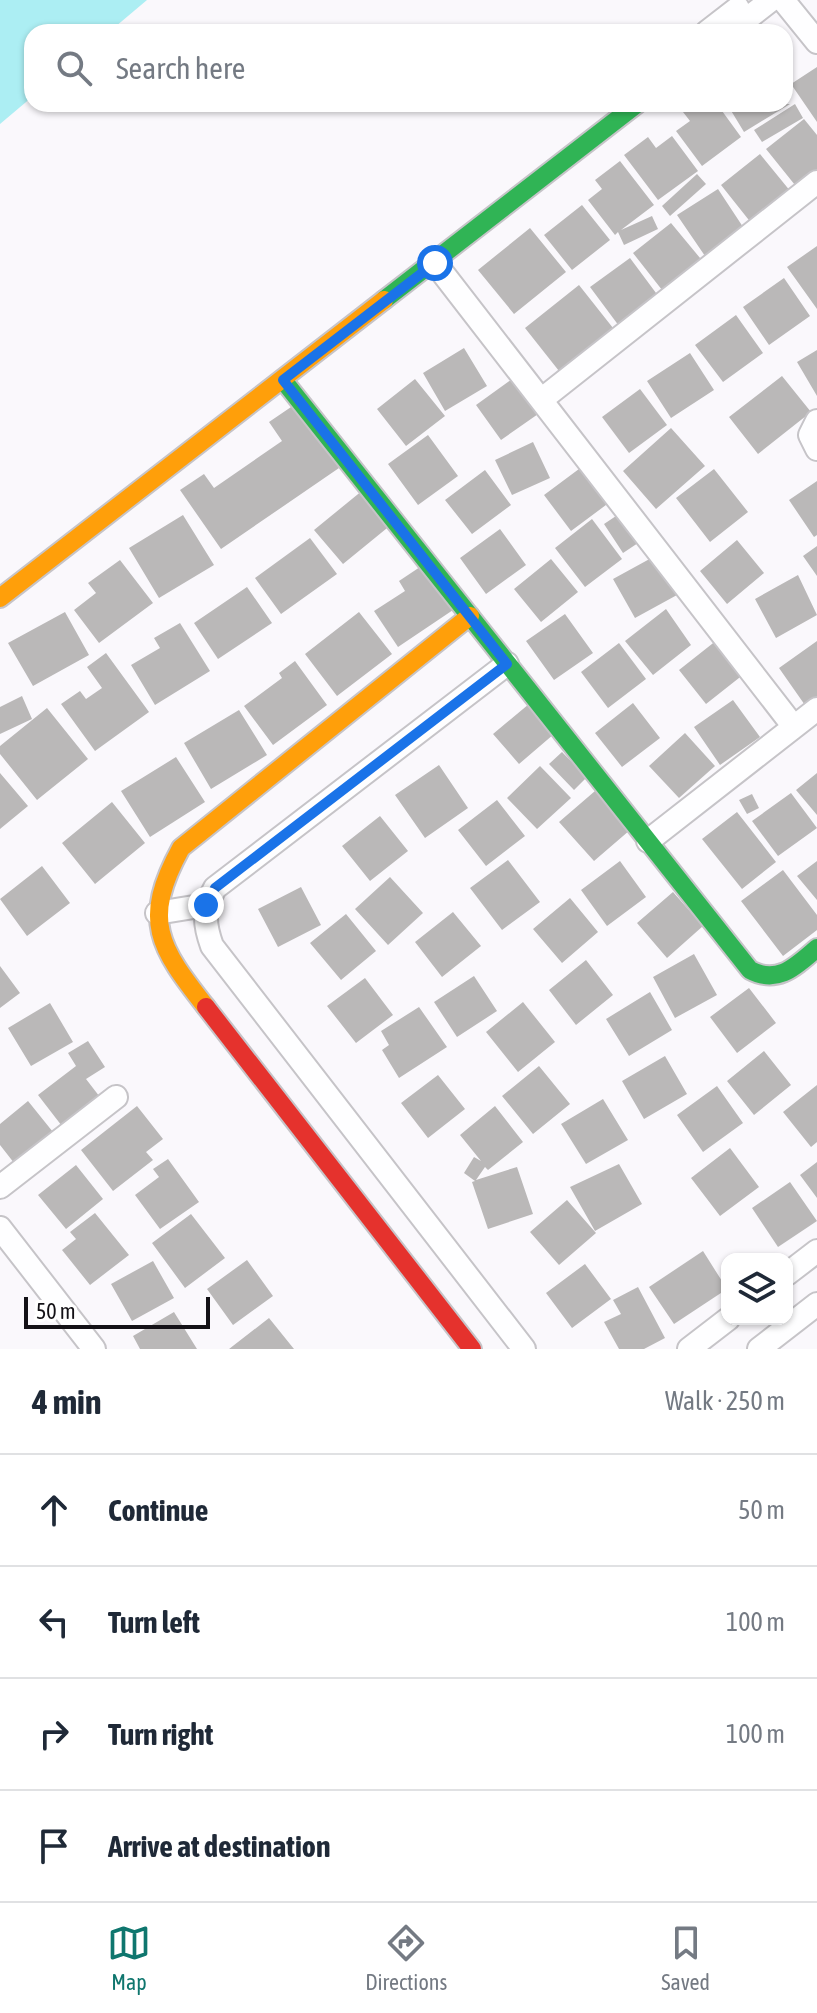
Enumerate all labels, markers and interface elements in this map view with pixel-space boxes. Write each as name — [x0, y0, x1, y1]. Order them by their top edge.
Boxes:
search box — [24, 24, 793, 112]
icon: search — [52, 46, 96, 90]
text: Search here — [116, 51, 245, 85]
route start — [417, 245, 453, 281]
route end — [188, 887, 224, 923]
map controls — [721, 1253, 793, 1325]
button: layers — [721, 1253, 793, 1325]
scale bar — [24, 1293, 210, 1329]
text: 50 m — [36, 1298, 76, 1324]
text: 4 min — [32, 1382, 101, 1421]
text: Walk · 250 m — [665, 1386, 785, 1416]
icon: ahead — [32, 1488, 76, 1532]
text: Continue — [108, 1493, 208, 1527]
text: 50 m — [738, 1495, 785, 1525]
icon: left — [32, 1600, 76, 1644]
text: Turn left — [108, 1605, 200, 1639]
text: 100 m — [726, 1607, 785, 1637]
icon: right — [32, 1712, 76, 1756]
text: Turn right — [108, 1717, 214, 1751]
text: 100 m — [726, 1719, 785, 1749]
icon: arrive — [32, 1824, 76, 1868]
text: Arrive at destination — [108, 1829, 330, 1863]
tab: Map — [107, 1921, 151, 1995]
tab: Directions — [365, 1921, 447, 1995]
tab: Saved — [661, 1921, 710, 1995]

